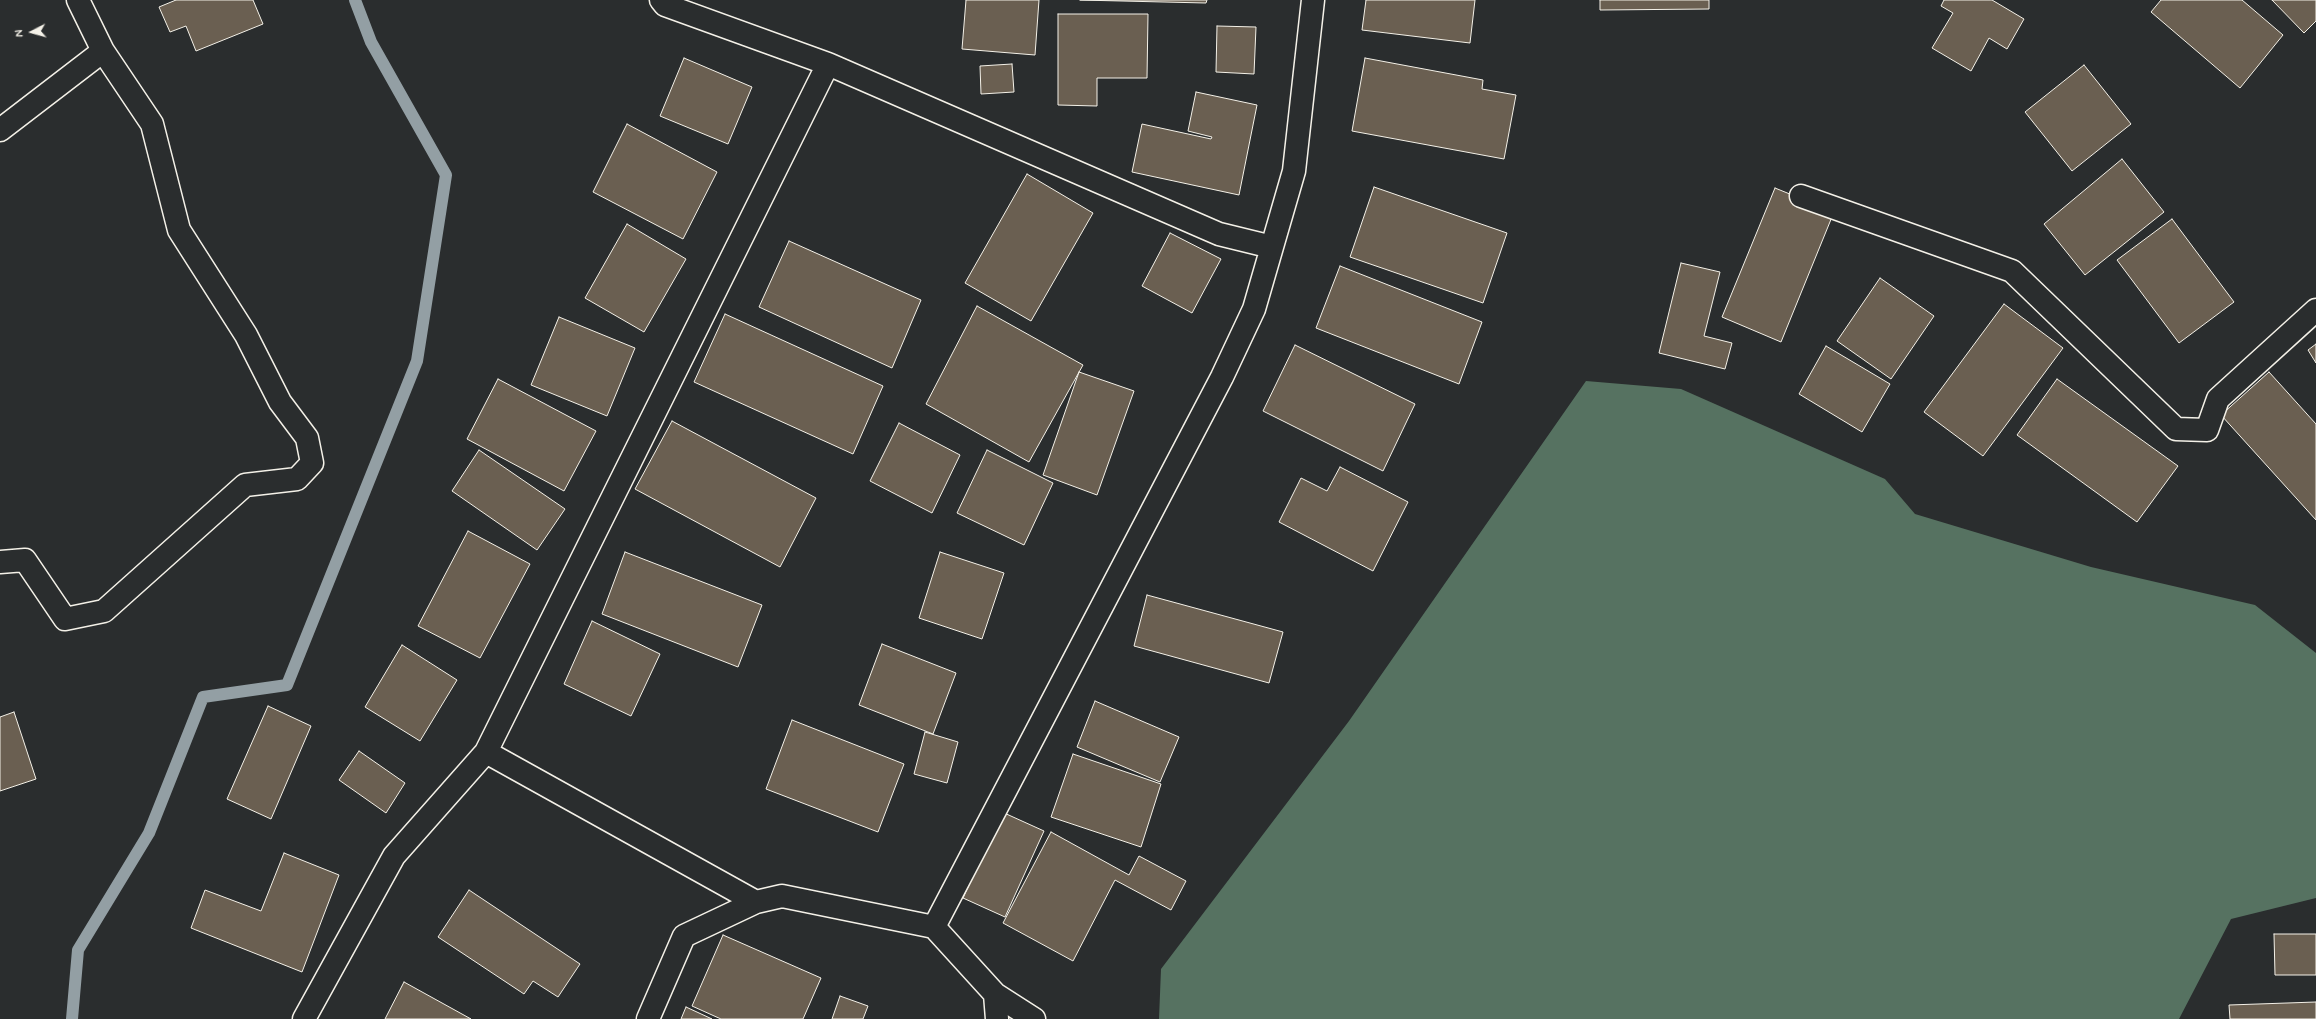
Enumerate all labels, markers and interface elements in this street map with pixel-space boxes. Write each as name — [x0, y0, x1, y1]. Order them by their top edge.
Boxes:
north arrow — [12, 12, 52, 52]
text: N — [13, 29, 27, 38]

